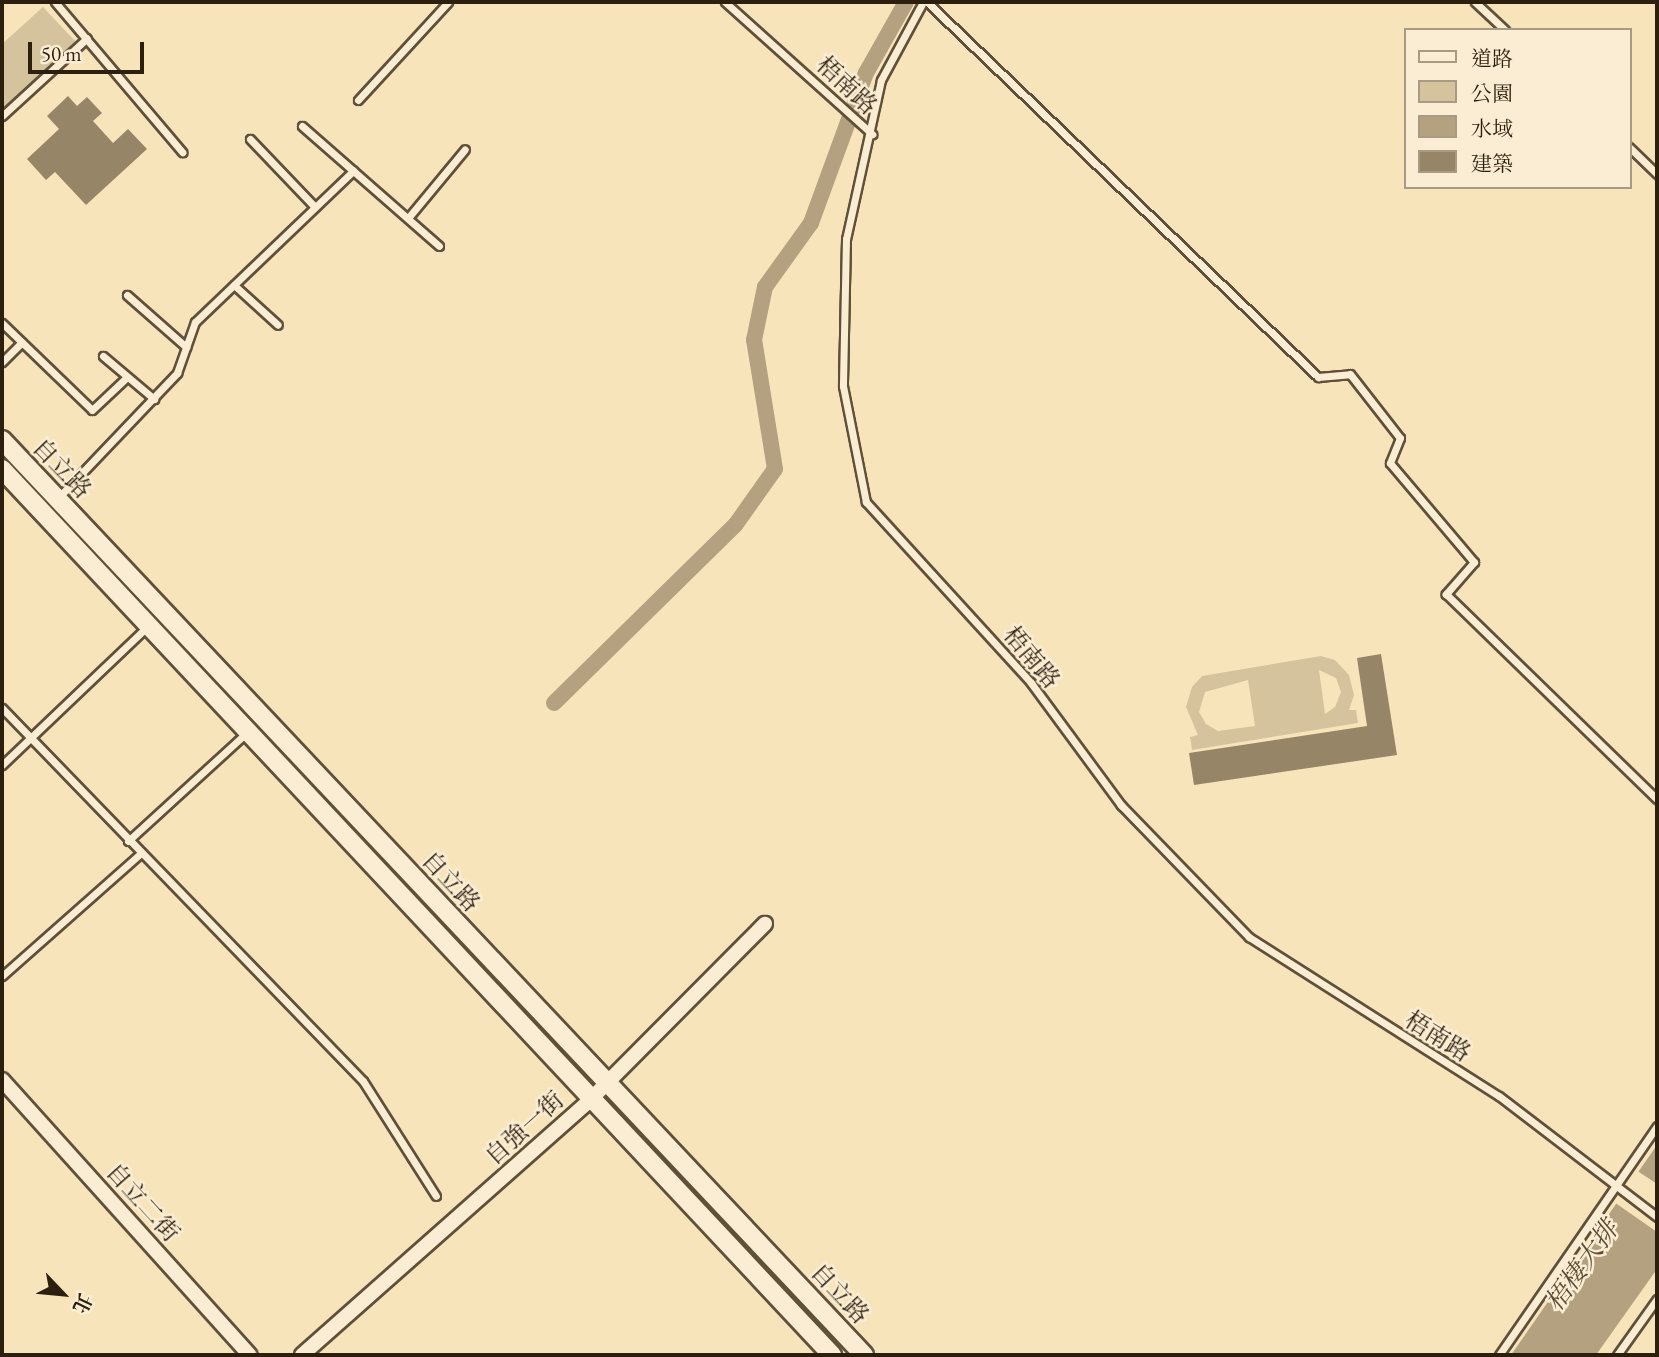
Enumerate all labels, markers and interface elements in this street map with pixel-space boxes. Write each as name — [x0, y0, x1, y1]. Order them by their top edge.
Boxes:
scale bar — [32, 28, 147, 72]
legend — [1404, 28, 1631, 189]
text: 50 m — [41, 40, 82, 67]
text: 道路 — [1471, 45, 1513, 72]
street label: 梧南路 — [811, 50, 883, 120]
text: 公園 — [1471, 80, 1513, 107]
text: 水域 — [1471, 115, 1513, 142]
text: 建築 — [1471, 150, 1513, 177]
street label: 自立路 — [27, 432, 97, 504]
street label: 梧南路 — [998, 620, 1066, 694]
street label: 自立路 — [416, 845, 486, 917]
street label: 梧南路 — [1400, 1005, 1476, 1067]
street label: 自強一街 — [479, 1085, 569, 1171]
street label: 自立二街 — [100, 1157, 186, 1247]
water label: 梧棲大排 — [1539, 1215, 1625, 1317]
street label: 自立路 — [805, 1257, 875, 1329]
north arrow — [28, 1259, 98, 1329]
text: 北 — [67, 1289, 98, 1317]

